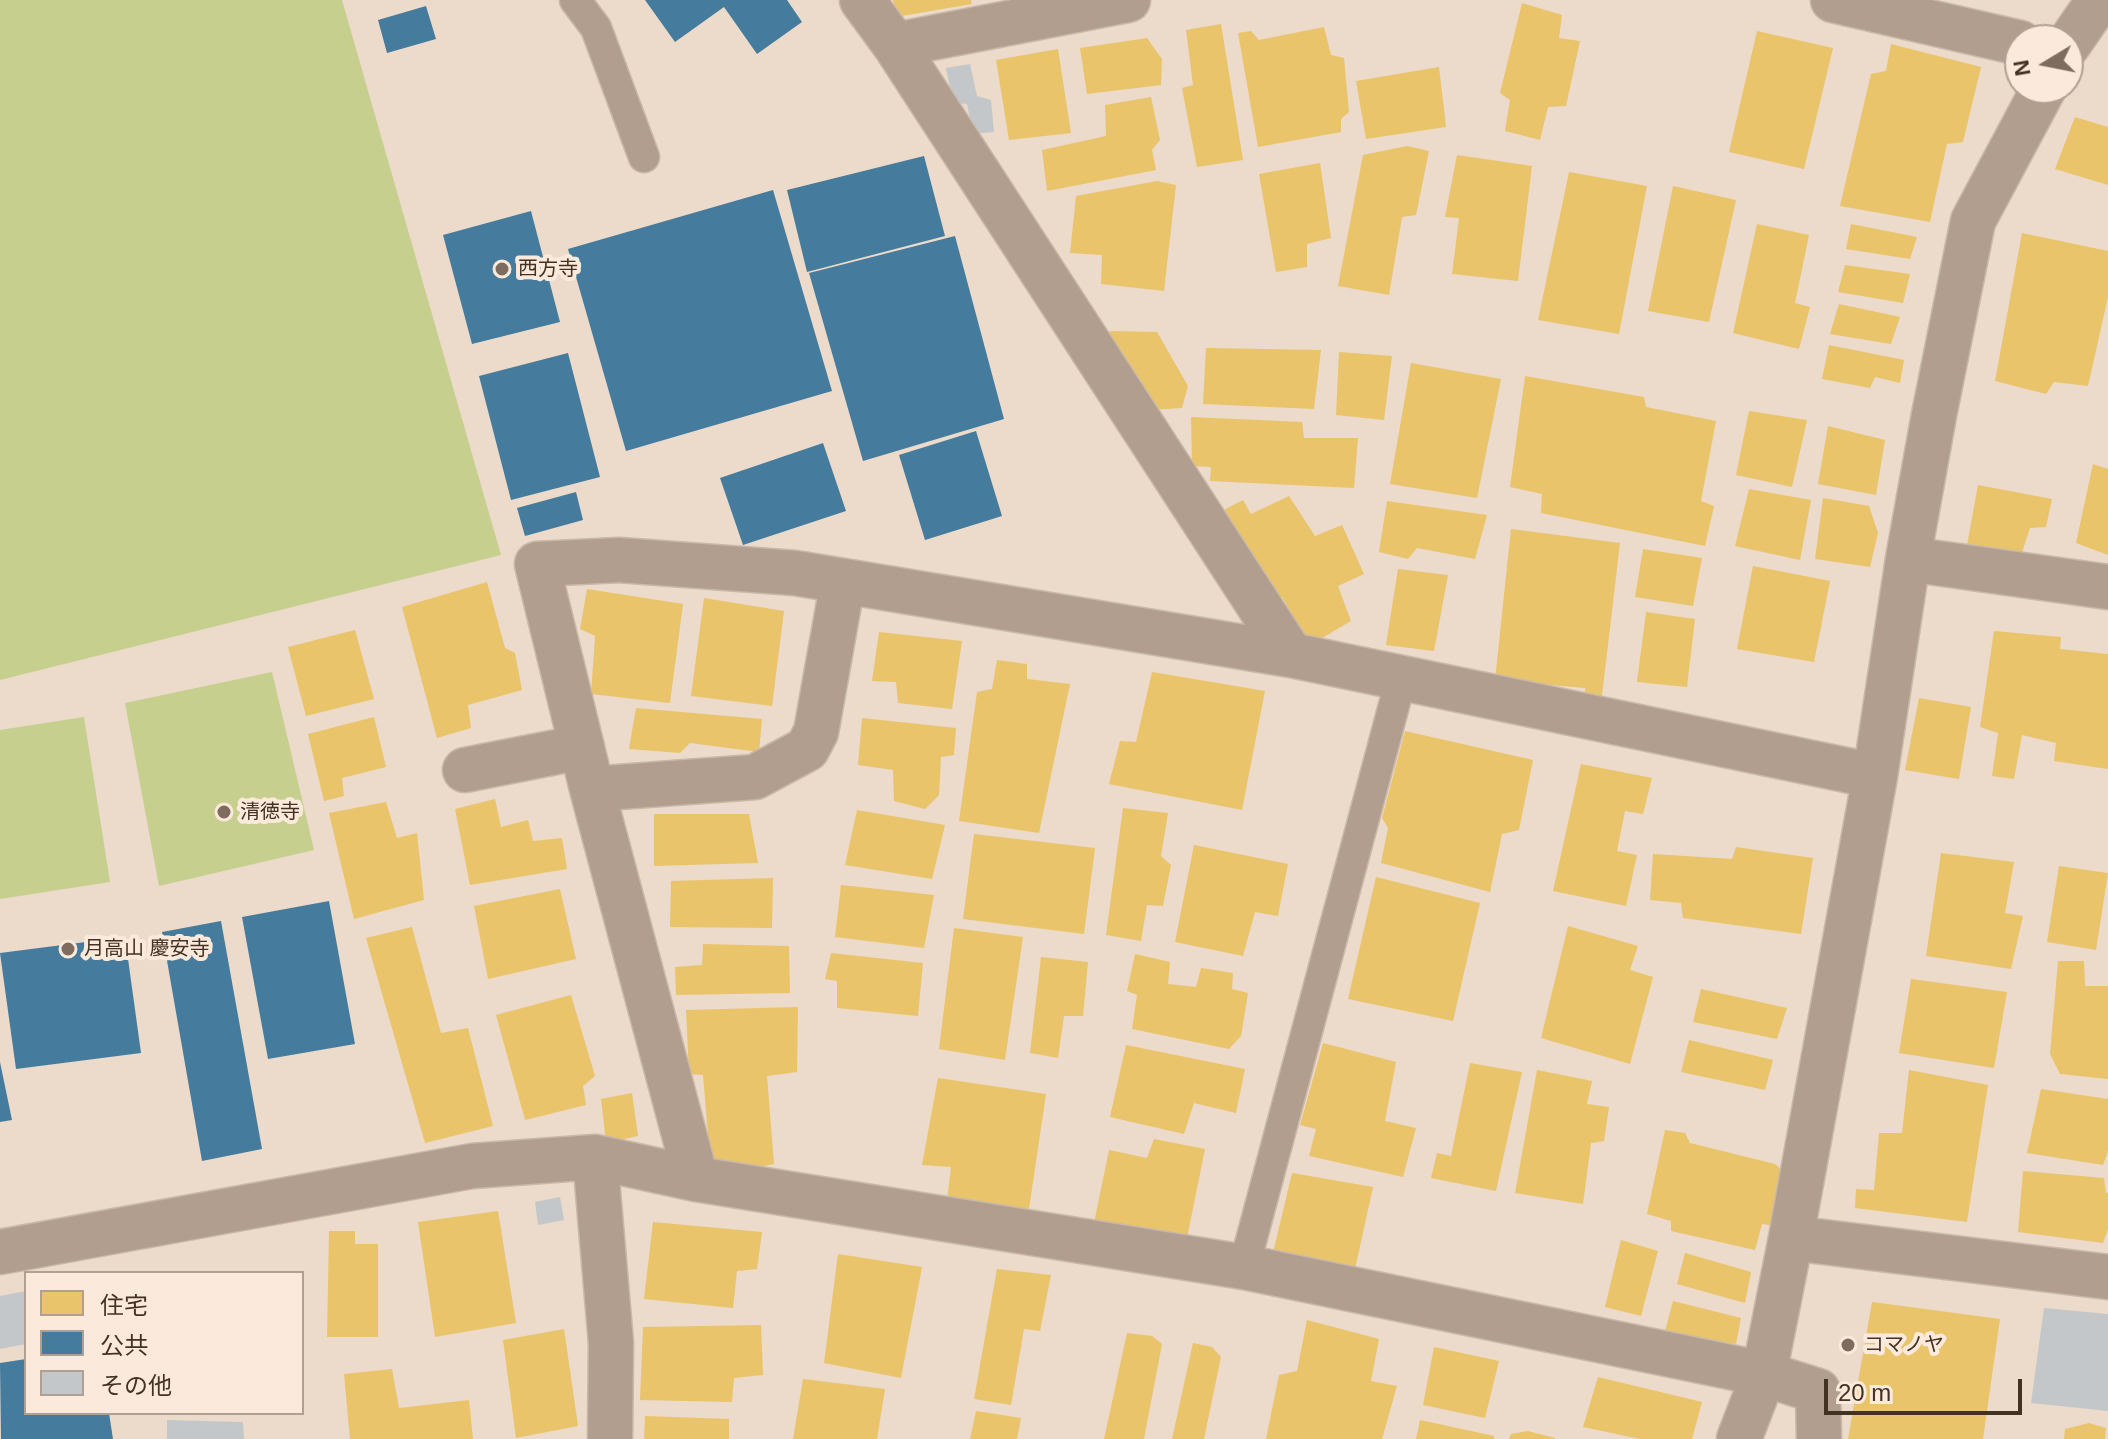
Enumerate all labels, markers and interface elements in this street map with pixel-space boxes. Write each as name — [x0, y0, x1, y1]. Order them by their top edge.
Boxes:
north arrow — [2004, 24, 2084, 104]
text: N — [2008, 58, 2036, 78]
place label: 西方寺 — [518, 257, 578, 281]
marker: 西方寺 — [493, 260, 511, 278]
place label: 清徳寺 — [240, 800, 300, 824]
marker: 清徳寺 — [215, 803, 233, 821]
place label: 月高山 慶安寺 — [84, 937, 210, 961]
marker: 月高山 慶安寺 — [59, 940, 77, 958]
legend — [24, 1271, 304, 1415]
text: 住宅 — [100, 1292, 148, 1319]
text: 公共 — [100, 1332, 148, 1359]
place label: コマノヤ — [1864, 1333, 1944, 1357]
marker: コマノヤ — [1839, 1336, 1857, 1354]
scale bar — [1828, 1363, 2026, 1413]
text: その他 — [100, 1372, 172, 1399]
text: 20 m — [1838, 1379, 1891, 1406]

